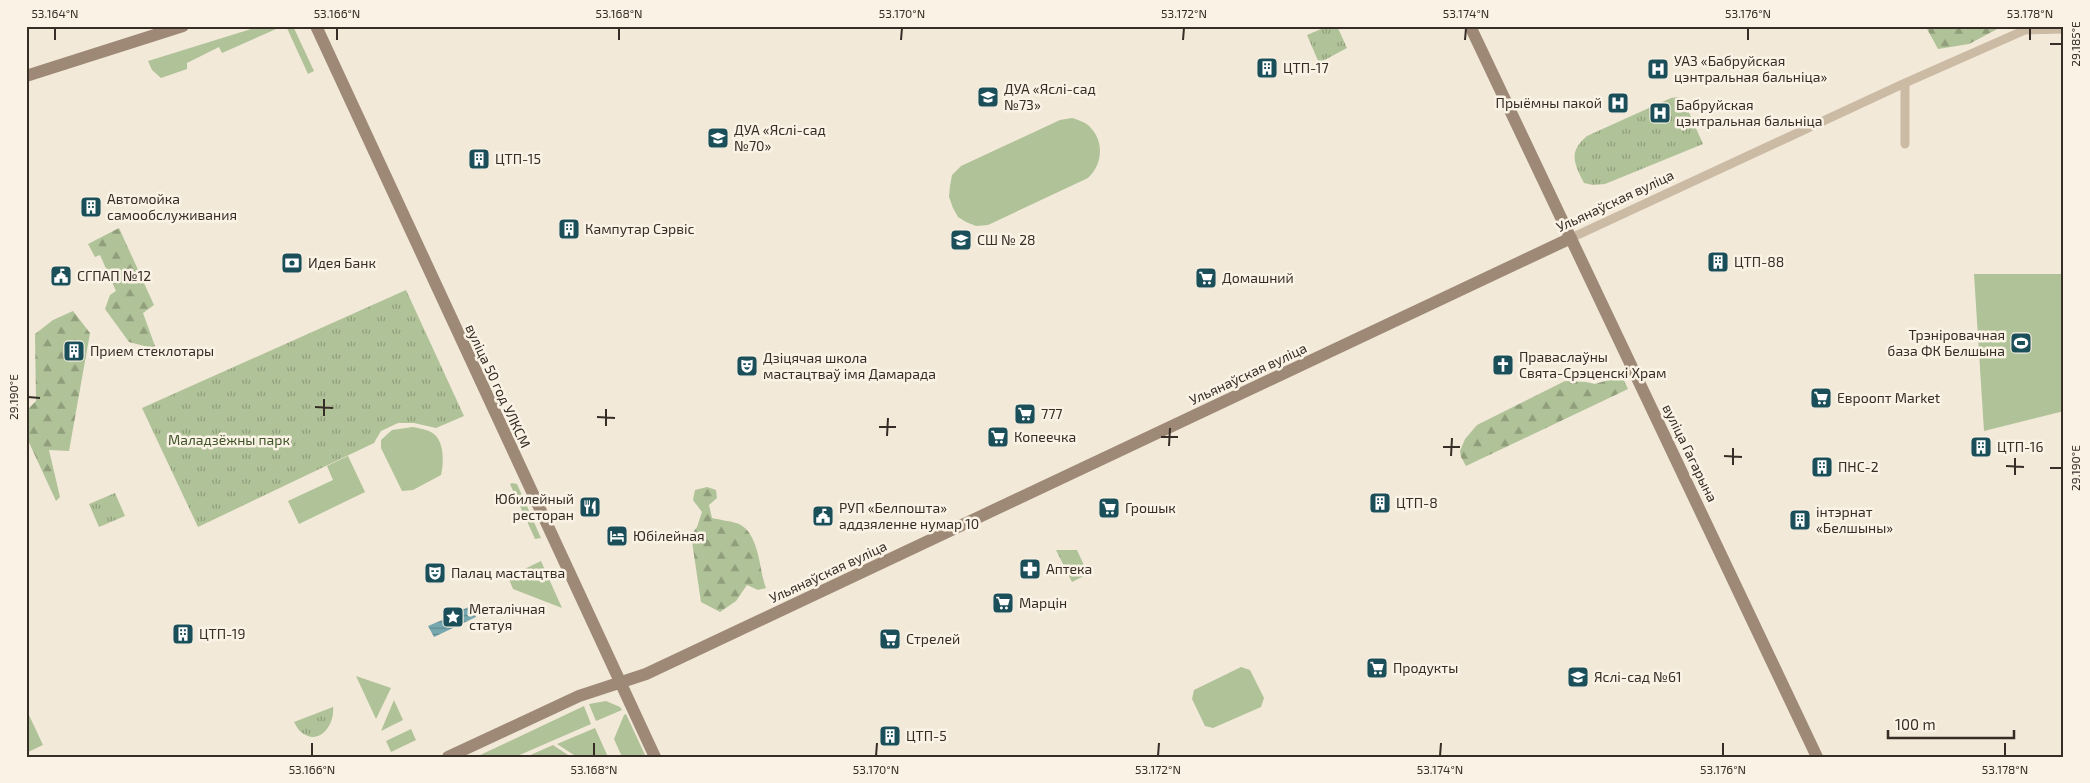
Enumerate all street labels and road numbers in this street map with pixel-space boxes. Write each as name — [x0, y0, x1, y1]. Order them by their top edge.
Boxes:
street label: Ульянаўская вуліца — [1553, 166, 1676, 235]
street label: вуліца 50 год УЛКСМ — [462, 321, 535, 450]
street label: Ульянаўская вуліца — [1186, 339, 1309, 408]
street label: вуліца Гагарына — [1659, 401, 1722, 505]
street label: Ульянаўская вуліца — [766, 537, 889, 606]

